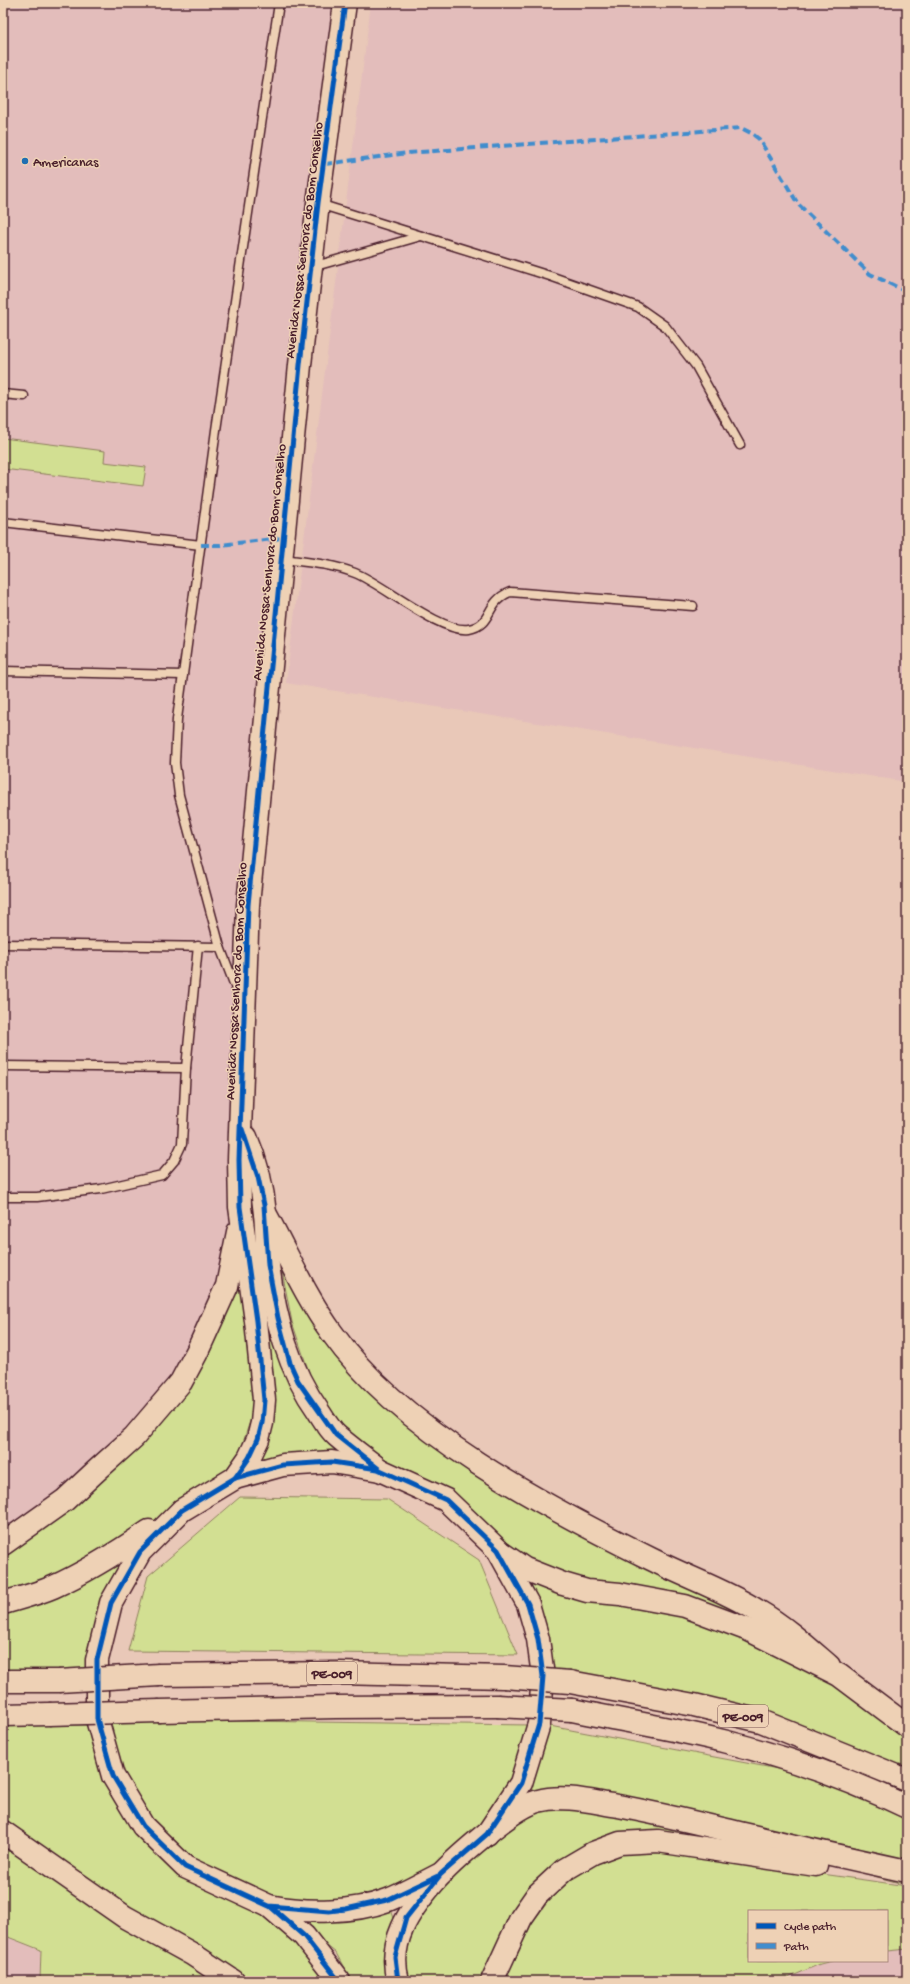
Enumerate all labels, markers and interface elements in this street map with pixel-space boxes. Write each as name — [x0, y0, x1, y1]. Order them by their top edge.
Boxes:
street label: Avenida Nossa Senhora do Bom Conselho — [283, 121, 328, 359]
place label: Americanas — [33, 155, 99, 172]
marker: Americanas — [20, 156, 30, 166]
street label: Avenida Nossa Senhora do Bom Conselho — [250, 443, 291, 681]
street label: Avenida Nossa Senhora do Bom Conselho — [223, 862, 252, 1100]
road number: PE-009 — [307, 1662, 357, 1684]
road number: PE-009 — [718, 1705, 768, 1727]
legend — [748, 1910, 888, 1962]
text: Cycle path — [784, 1921, 837, 1935]
text: Path — [783, 1941, 809, 1955]

